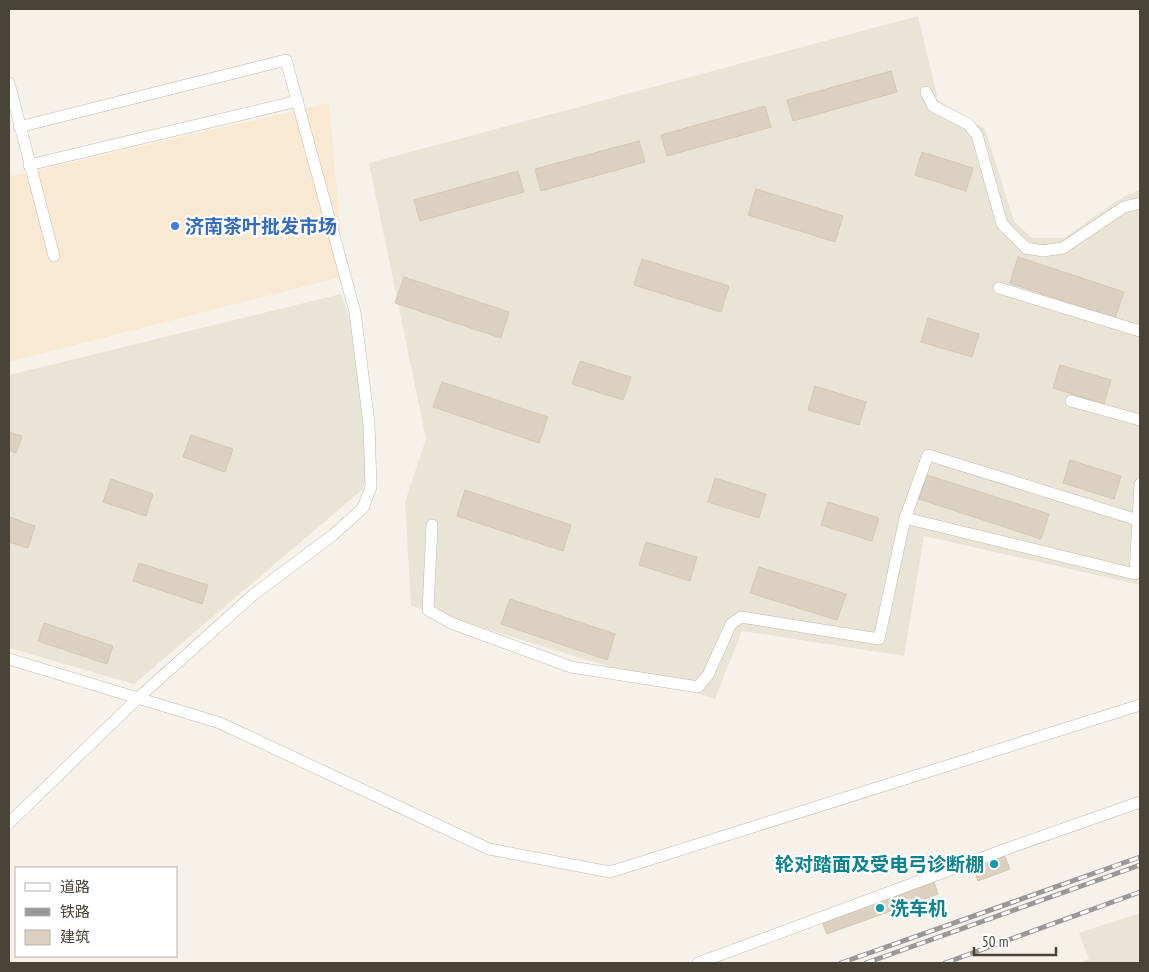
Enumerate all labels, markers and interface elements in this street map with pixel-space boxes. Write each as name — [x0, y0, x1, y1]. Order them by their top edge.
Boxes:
place label: 济南茶叶批发市场 — [185, 214, 337, 238]
marker: 济南茶叶批发市场 — [169, 220, 181, 232]
place label: 轮对踏面及受电弓诊断棚 — [775, 852, 984, 876]
marker: 轮对踏面及受电弓诊断棚 — [988, 858, 1000, 870]
legend — [15, 867, 178, 957]
text: 道路 — [60, 877, 90, 896]
place label: 洗车机 — [890, 896, 947, 920]
text: 铁路 — [60, 902, 90, 921]
marker: 洗车机 — [874, 902, 886, 914]
scale bar — [974, 924, 1056, 956]
text: 建筑 — [60, 927, 90, 946]
text: 50 m — [982, 932, 1008, 951]

